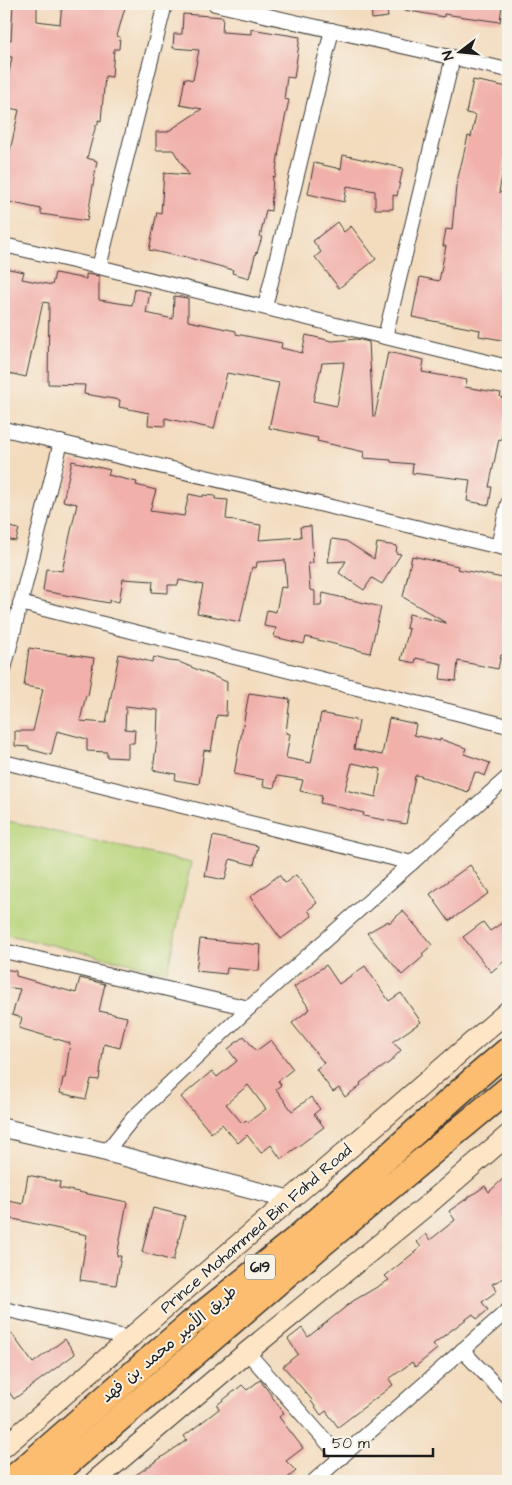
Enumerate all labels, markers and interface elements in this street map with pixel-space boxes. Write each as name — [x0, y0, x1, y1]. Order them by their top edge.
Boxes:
north arrow — [434, 28, 484, 78]
text: N — [438, 48, 459, 62]
street label: Prince Mohammed Bin Fahd Road — [155, 1139, 357, 1319]
road number: 619 — [245, 1254, 275, 1280]
street label: طريق الأمير محمد بن فهد — [96, 1280, 242, 1408]
scale bar — [324, 1425, 433, 1457]
text: 50 m — [332, 1433, 370, 1454]

